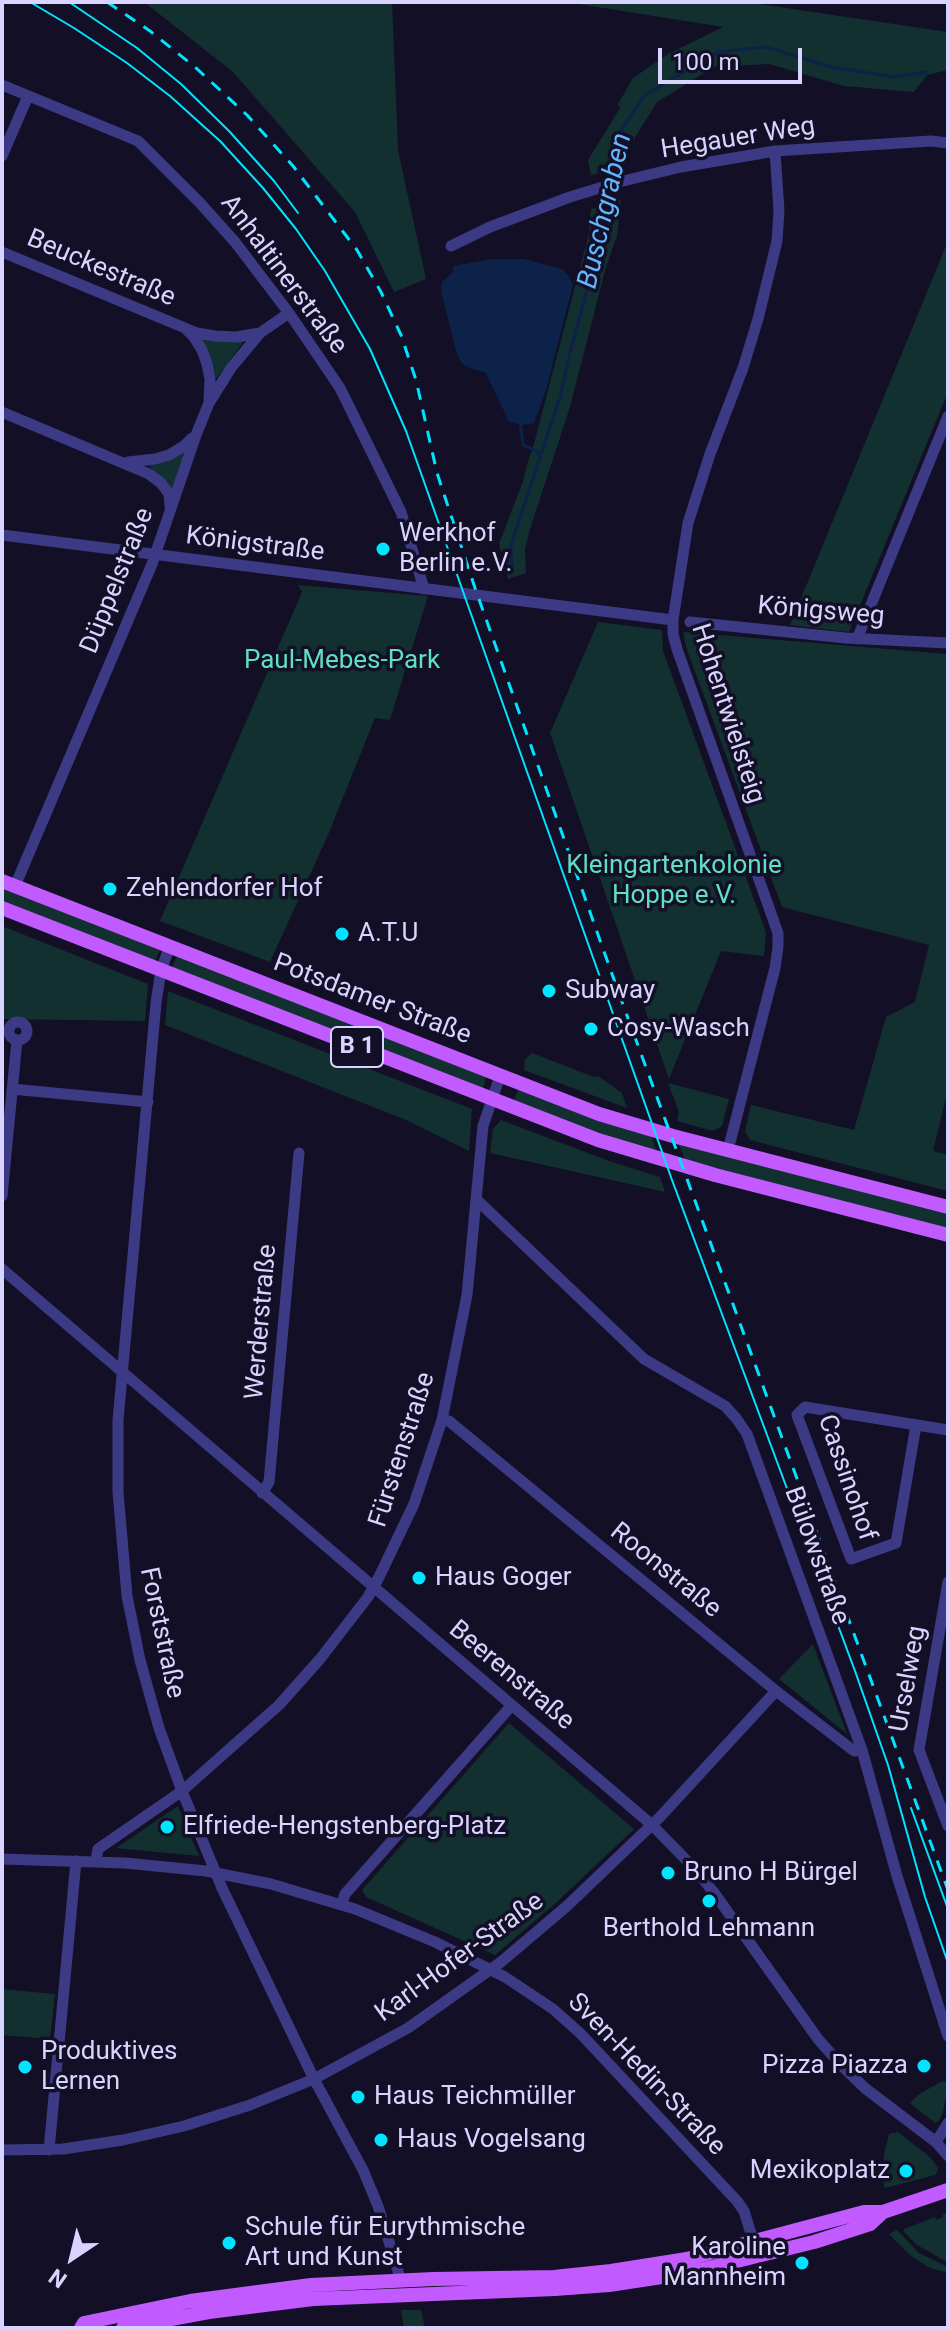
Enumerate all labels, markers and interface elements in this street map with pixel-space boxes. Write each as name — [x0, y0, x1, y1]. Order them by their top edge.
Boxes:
scale bar — [662, 32, 806, 82]
text: 100 m — [672, 48, 739, 76]
street label: Hegauer Weg — [659, 111, 817, 167]
water label: Buschgraben — [572, 130, 640, 292]
street label: Anhaltinerstraße — [213, 189, 353, 361]
street label: Beuckestraße — [22, 224, 180, 314]
street label: Düppelstraße — [75, 504, 161, 658]
place label: Werkhof Berlin e.V. — [399, 518, 512, 580]
street label: Königstraße — [184, 521, 326, 569]
marker: Werkhof Berlin e.V. — [374, 540, 392, 558]
street label: Königsweg — [756, 591, 886, 633]
street label: Hohentwielsteig — [683, 620, 771, 808]
park label: Paul-Mebes-Park — [244, 645, 440, 677]
park label: Kleingartenkolonie Hoppe e.V. — [566, 850, 782, 912]
place label: Zehlendorfer Hof — [126, 873, 323, 905]
marker: Zehlendorfer Hof — [101, 880, 119, 898]
place label: A.T.U — [358, 918, 418, 950]
marker: A.T.U — [333, 925, 351, 943]
street label: Potsdamer Straße — [269, 948, 475, 1052]
place label: Subway — [565, 975, 655, 1007]
marker: Subway — [540, 982, 558, 1000]
place label: Cosy-Wasch — [607, 1013, 750, 1045]
marker: Cosy-Wasch — [582, 1020, 600, 1038]
road number: B 1 — [331, 1027, 383, 1067]
street label: Werderstraße — [240, 1243, 284, 1401]
street label: Fürstenstraße — [363, 1369, 443, 1531]
street label: Cassinohof — [810, 1411, 882, 1545]
street label: Bülowstraße — [777, 1483, 855, 1629]
street label: Roonstraße — [603, 1517, 727, 1625]
place label: Haus Goger — [435, 1562, 572, 1594]
street label: Forststraße — [132, 1565, 190, 1701]
marker: Haus Goger — [410, 1569, 428, 1587]
street label: Beerenstraße — [442, 1615, 580, 1737]
street label: Urselweg — [884, 1624, 934, 1734]
place label: Elfriede-Hengstenberg-Platz — [183, 1811, 506, 1843]
marker: Elfriede-Hengstenberg-Platz — [158, 1818, 176, 1836]
place label: Bruno H Bürgel — [684, 1857, 858, 1889]
marker: Bruno H Bürgel — [659, 1864, 677, 1882]
street label: Karl-Hofer-Straße — [370, 1887, 550, 2029]
marker: Berthold Lehmann — [700, 1892, 718, 1910]
place label: Berthold Lehmann — [603, 1913, 815, 1945]
street label: Sven-Hedin-Straße — [561, 1987, 731, 2163]
place label: Produktives Lernen — [41, 2036, 177, 2098]
place label: Pizza Piazza — [762, 2050, 908, 2082]
marker: Pizza Piazza — [915, 2057, 933, 2075]
marker: Produktives Lernen — [16, 2058, 34, 2076]
place label: Haus Teichmüller — [374, 2081, 576, 2113]
marker: Haus Teichmüller — [349, 2088, 367, 2106]
place label: Haus Vogelsang — [397, 2124, 586, 2156]
marker: Haus Vogelsang — [372, 2131, 390, 2149]
place label: Mexikoplatz — [750, 2155, 890, 2187]
marker: Mexikoplatz — [897, 2162, 915, 2180]
place label: Schule für Eurythmische Art und Kunst — [245, 2212, 525, 2274]
north arrow — [32, 2218, 112, 2298]
place label: Karoline Mannheim — [663, 2232, 786, 2294]
marker: Schule für Eurythmische Art und Kunst — [220, 2234, 238, 2252]
marker: Karoline Mannheim — [793, 2254, 811, 2272]
text: N — [44, 2263, 71, 2293]

